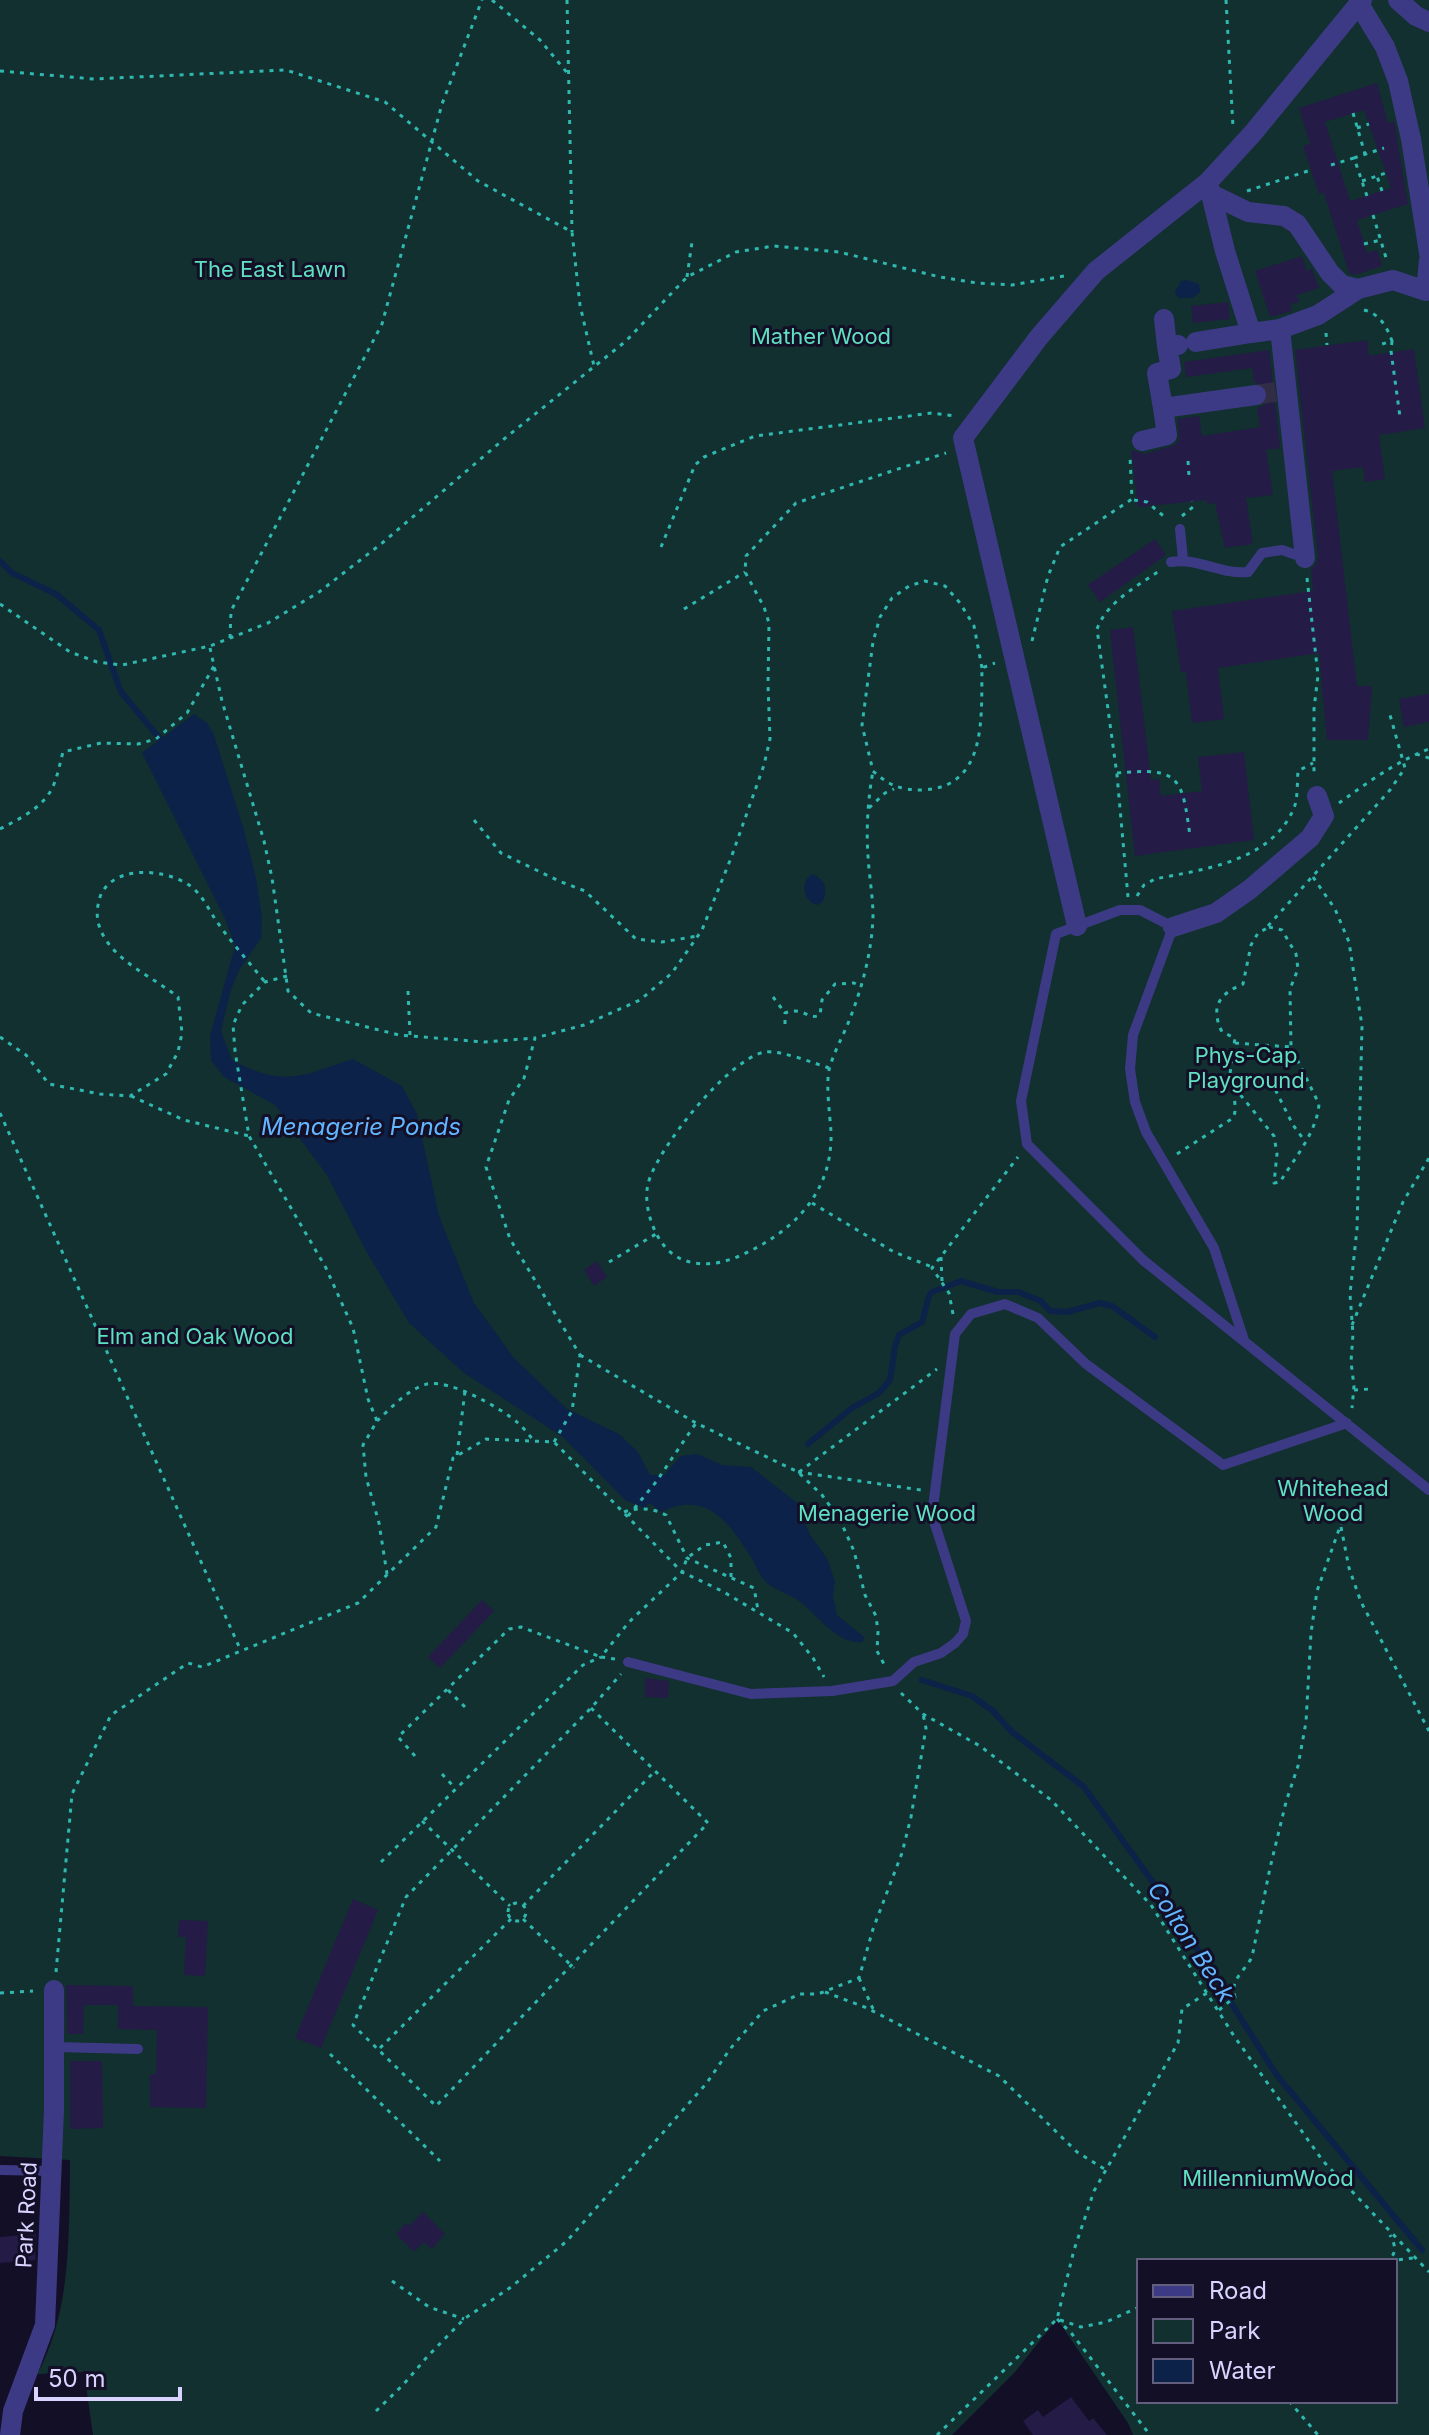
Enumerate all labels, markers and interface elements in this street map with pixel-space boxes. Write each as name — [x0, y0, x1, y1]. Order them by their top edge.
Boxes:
park label: The East Lawn — [194, 256, 346, 282]
park label: Mather Wood — [751, 323, 891, 349]
park label: Phys-Cap Playground — [1187, 1042, 1305, 1093]
water label: Menagerie Ponds — [261, 1112, 461, 1141]
park label: Elm and Oak Wood — [97, 1323, 293, 1349]
park label: Whitehead Wood — [1277, 1475, 1389, 1526]
park label: Menagerie Wood — [798, 1500, 976, 1526]
water label: Colton Beck — [1142, 1876, 1241, 2008]
street label: Park Road — [10, 2161, 42, 2269]
park label: MillenniumWood — [1182, 2165, 1354, 2191]
legend — [1137, 2259, 1397, 2403]
text: Road — [1209, 2276, 1267, 2305]
text: Park — [1209, 2316, 1260, 2345]
scale bar — [36, 2351, 180, 2401]
text: Water — [1209, 2356, 1276, 2385]
text: 50 m — [48, 2364, 106, 2393]

